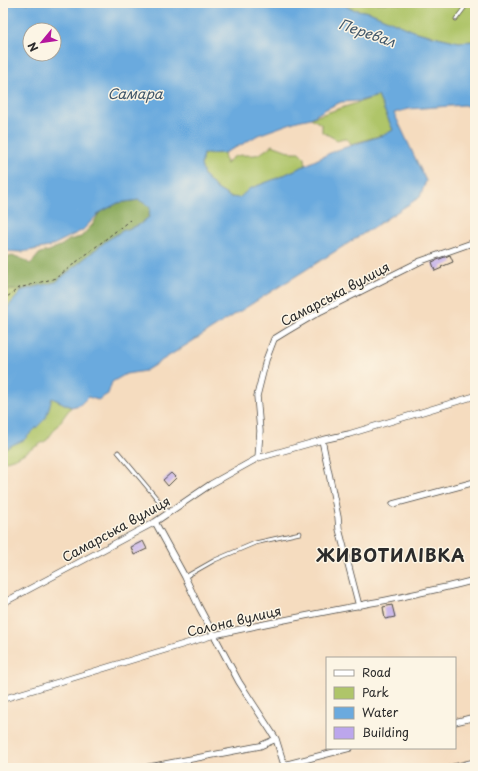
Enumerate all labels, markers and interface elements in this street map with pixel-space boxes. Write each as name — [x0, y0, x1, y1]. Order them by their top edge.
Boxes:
water label: Перевал — [336, 13, 398, 52]
north arrow — [22, 22, 62, 62]
text: N — [23, 39, 42, 55]
water label: Самара — [107, 83, 164, 104]
street label: Самарська вулиця — [277, 257, 393, 330]
street label: Самарська вулиця — [58, 491, 173, 566]
district label: ЖИВОТИЛІВКА — [315, 542, 466, 568]
street label: Солона вулиця — [185, 600, 283, 641]
legend — [326, 657, 456, 749]
text: Road — [362, 663, 391, 681]
text: Park — [362, 683, 389, 701]
text: Water — [362, 703, 399, 721]
text: Building — [362, 723, 409, 741]

